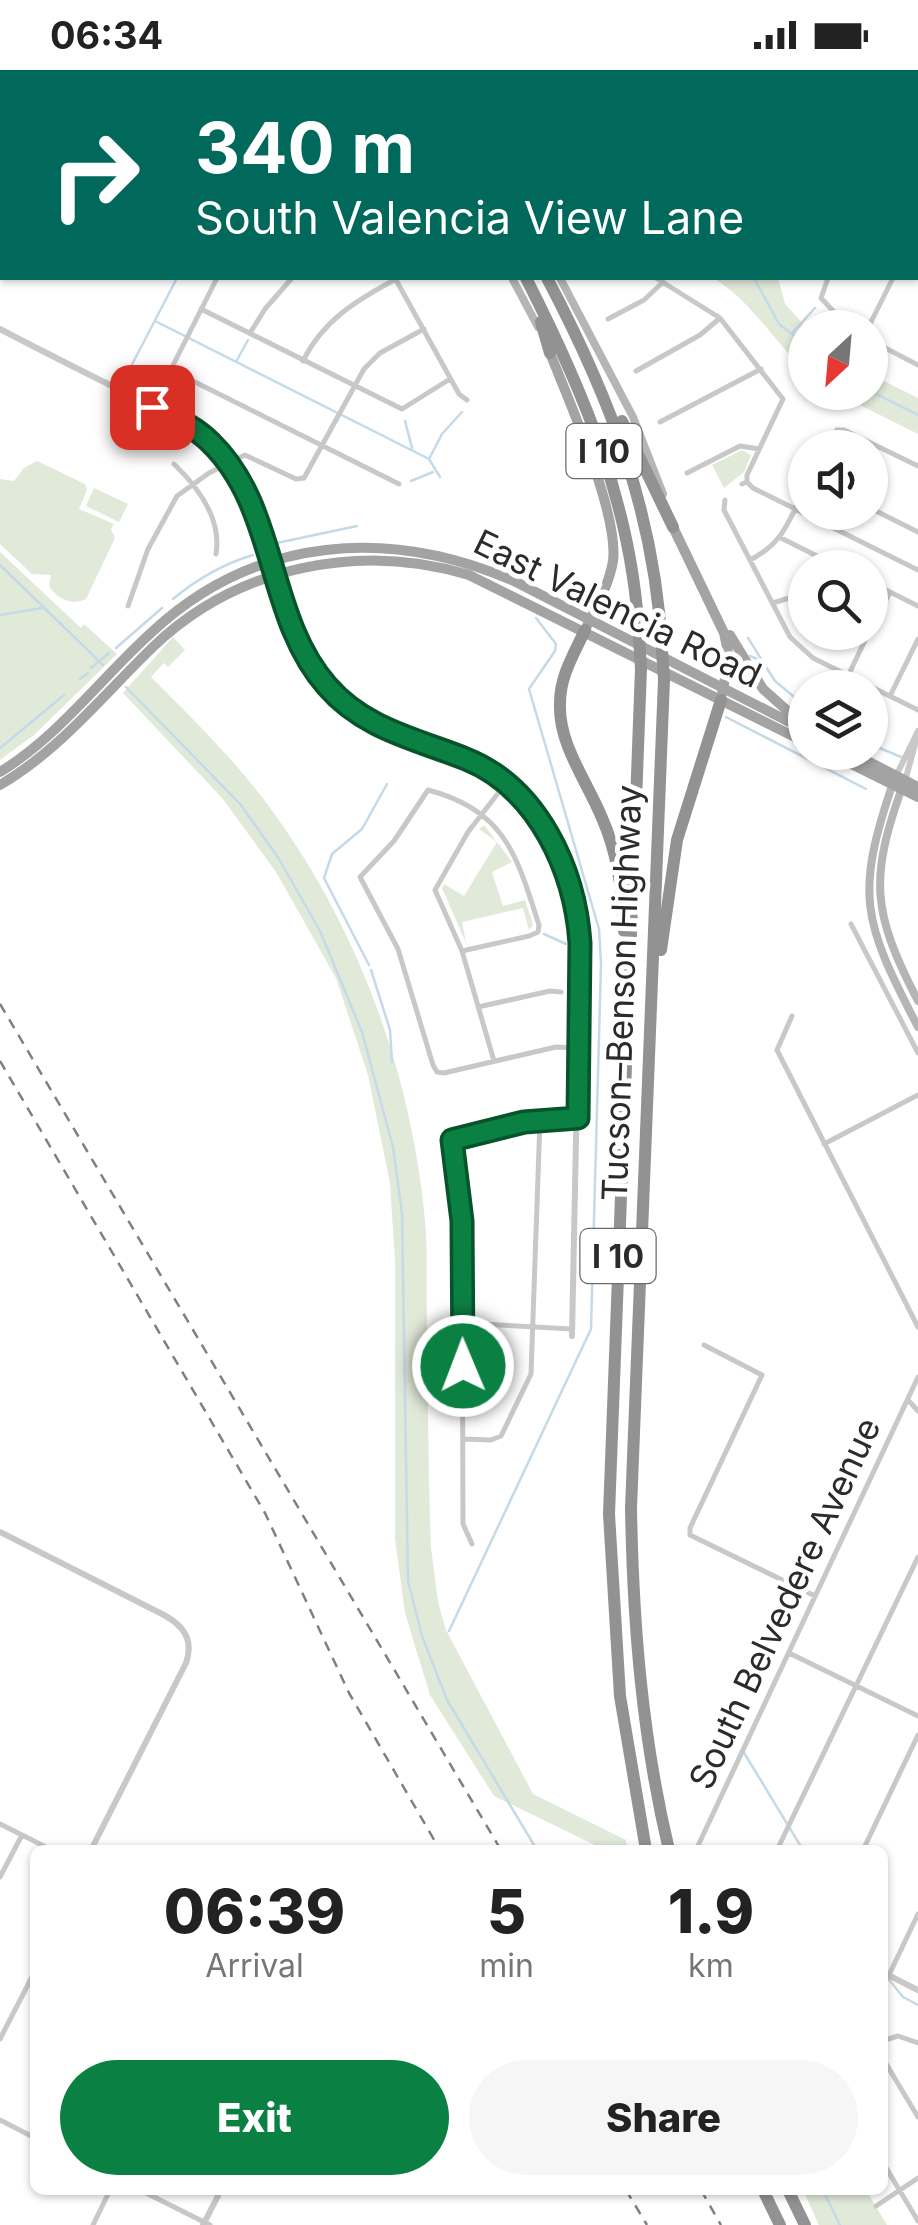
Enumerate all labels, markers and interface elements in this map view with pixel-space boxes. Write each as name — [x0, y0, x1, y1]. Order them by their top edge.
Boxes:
text: 06:34 — [50, 12, 163, 58]
text: 340 m — [195, 105, 415, 190]
icon: right — [30, 110, 160, 240]
text: South Valencia View Lane — [195, 190, 744, 245]
north arrow — [788, 310, 888, 410]
map controls — [788, 310, 888, 770]
pin — [110, 365, 195, 450]
icon: arrive — [125, 380, 180, 435]
road number: I 10 — [566, 424, 642, 478]
button: sound — [788, 430, 888, 530]
street label: East Valencia Road — [467, 520, 769, 696]
button: search — [788, 550, 888, 650]
button: layers — [788, 670, 888, 770]
street label: Tucson–Benson Highway — [593, 784, 649, 1202]
road number: I 10 — [580, 1229, 656, 1283]
position arrow — [411, 1314, 515, 1418]
street label: South Belvedere Avenue — [679, 1411, 889, 1795]
text: 06:39 — [164, 1875, 345, 1947]
text: 5 — [487, 1875, 526, 1947]
text: 1.9 — [668, 1875, 754, 1947]
text: Arrival — [205, 1946, 304, 1985]
text: min — [479, 1946, 534, 1985]
text: km — [688, 1946, 734, 1985]
button: Exit — [60, 2060, 449, 2175]
button: Share — [469, 2060, 858, 2175]

